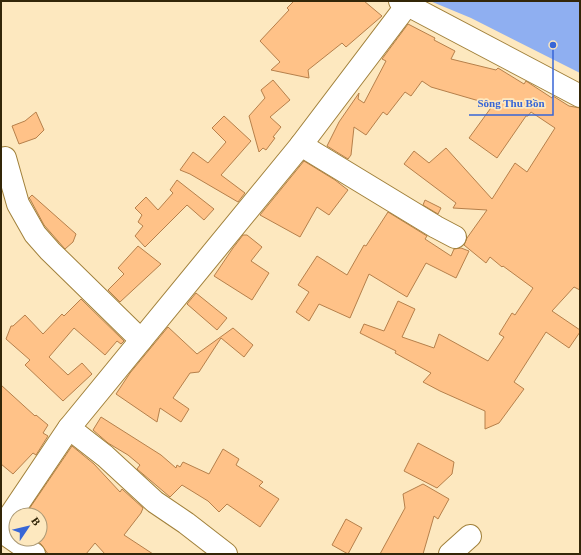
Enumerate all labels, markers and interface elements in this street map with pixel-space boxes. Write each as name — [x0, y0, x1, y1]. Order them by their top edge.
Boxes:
callout: Sông Thu Bồn — [469, 92, 553, 115]
text: Sông Thu Bồn — [477, 97, 545, 109]
north arrow — [8, 507, 48, 547]
text: B — [29, 515, 44, 528]

